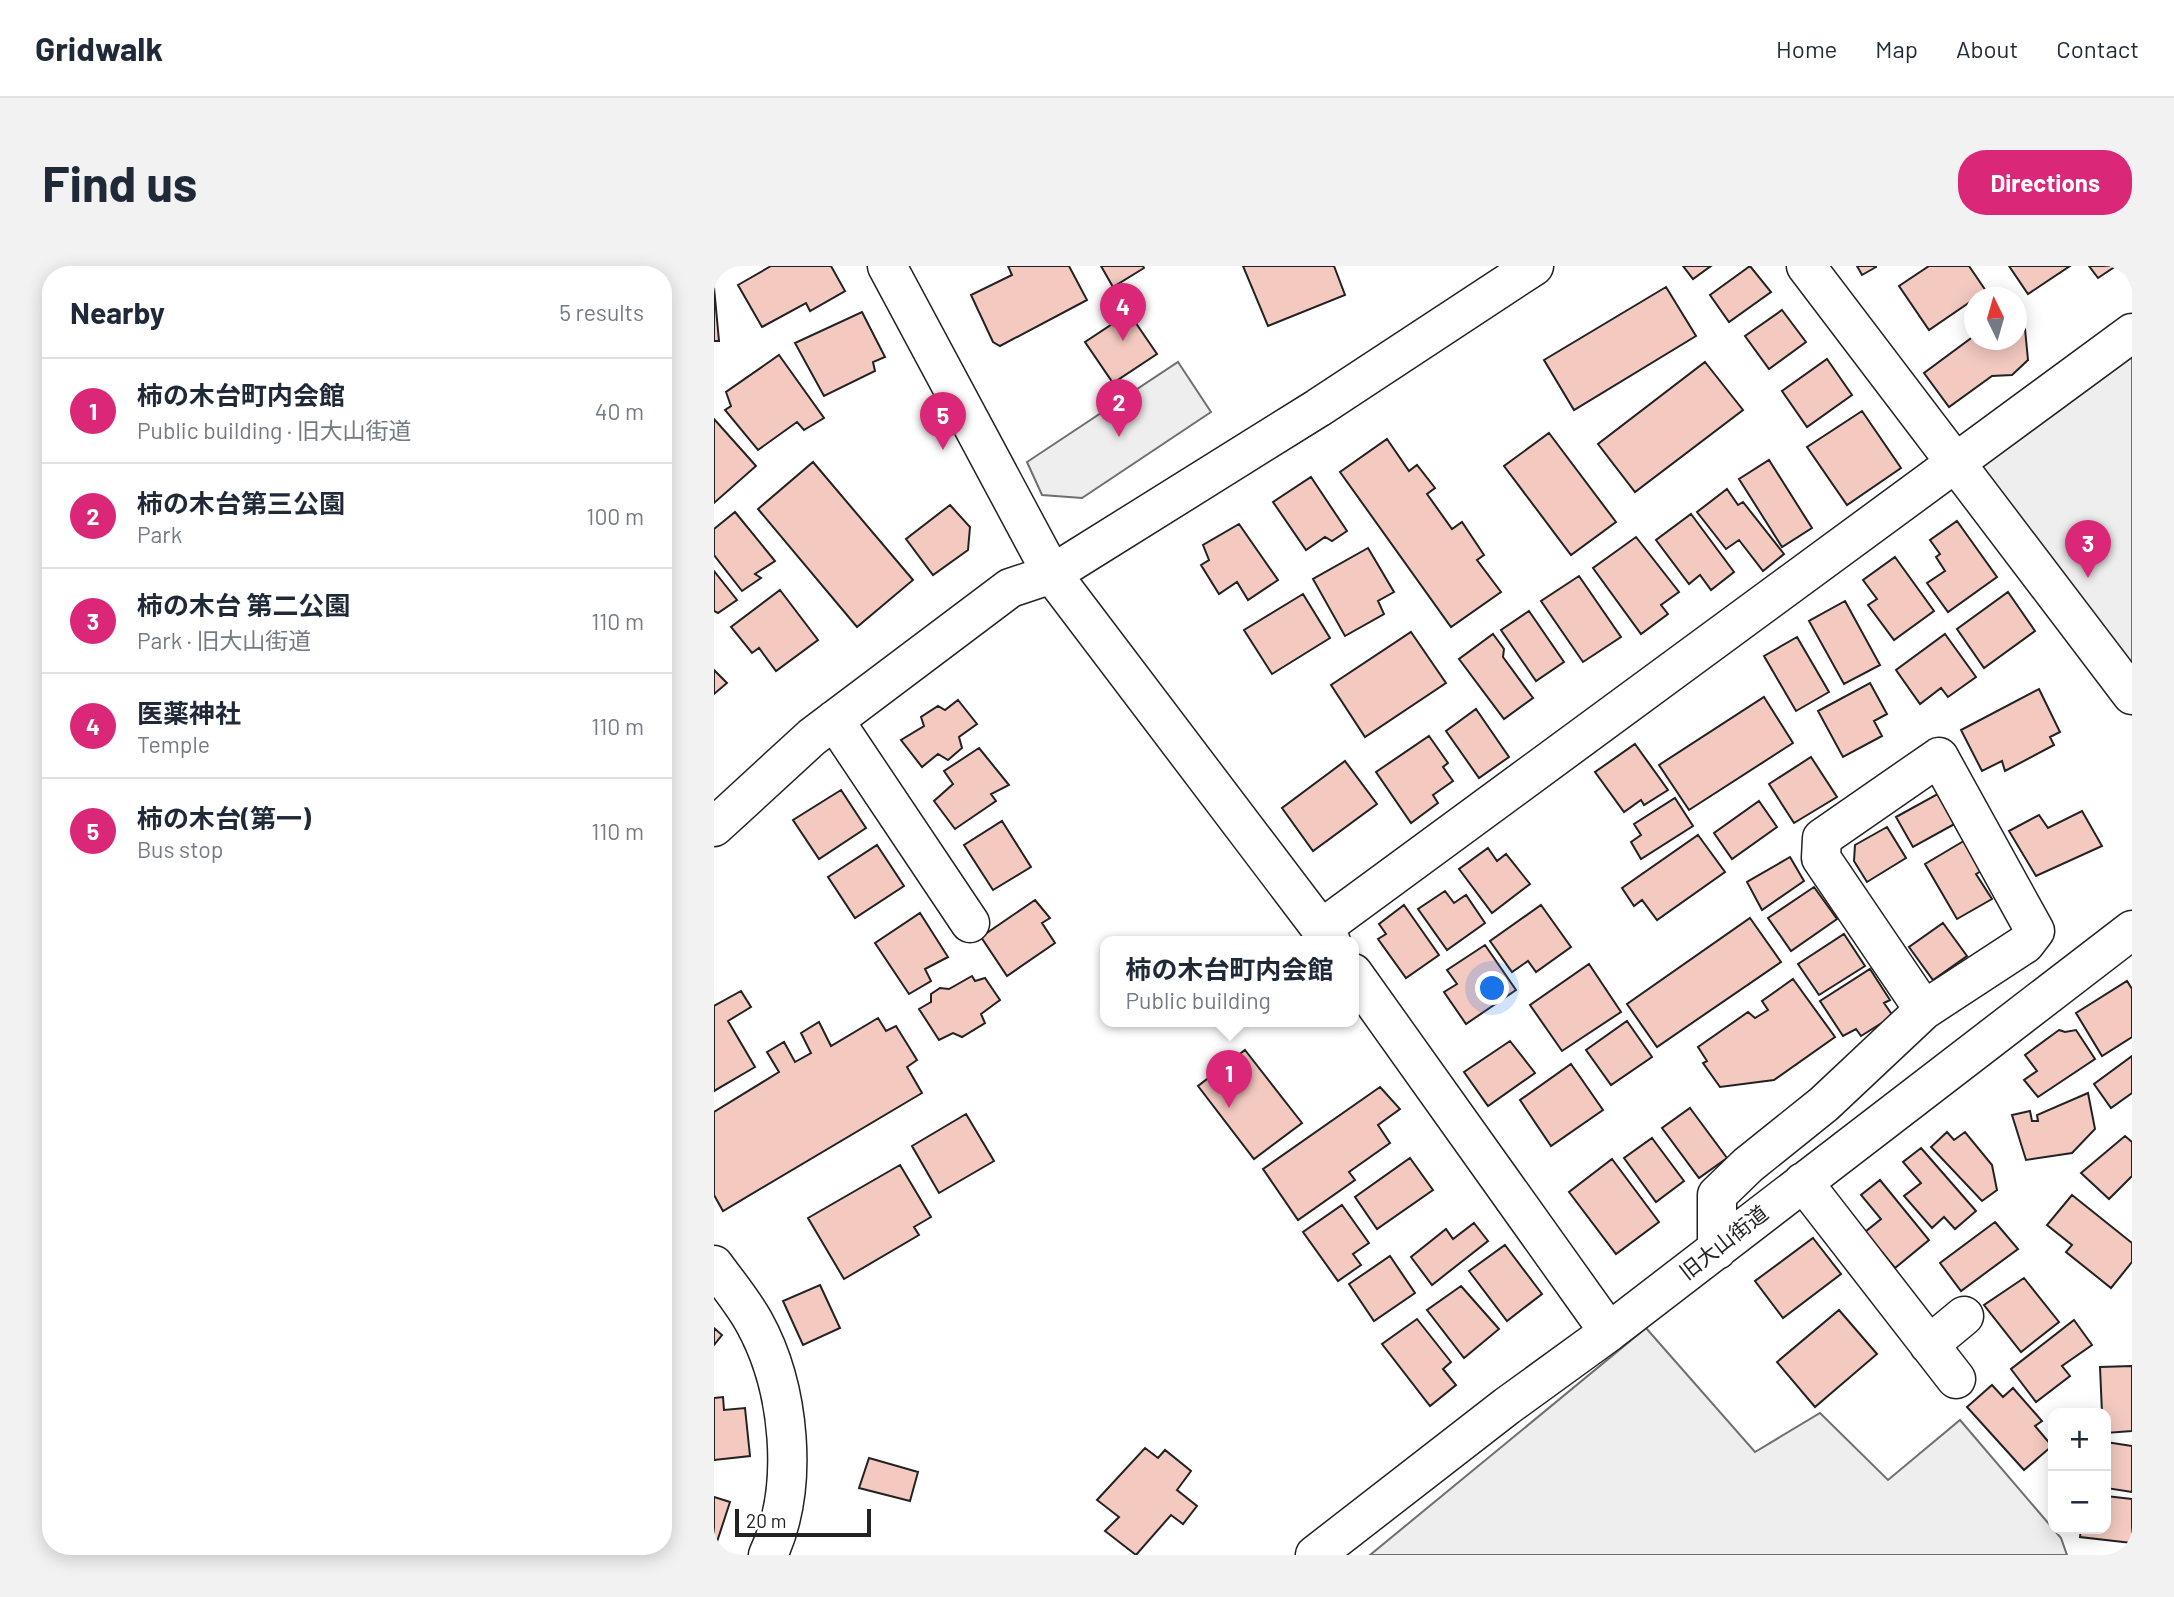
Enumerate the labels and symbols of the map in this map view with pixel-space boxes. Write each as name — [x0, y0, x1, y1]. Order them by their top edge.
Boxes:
pin: 4 — [1100, 283, 1146, 341]
north arrow — [1964, 287, 2027, 350]
pin: 2 — [1096, 379, 1142, 437]
pin: 5 — [920, 392, 966, 450]
pin: 3 — [2065, 520, 2111, 578]
your location — [1475, 971, 1509, 1005]
pin: 1 — [1206, 1050, 1252, 1108]
street label: 旧大山街道 — [1674, 1200, 1772, 1284]
scale bar — [735, 1506, 872, 1538]

